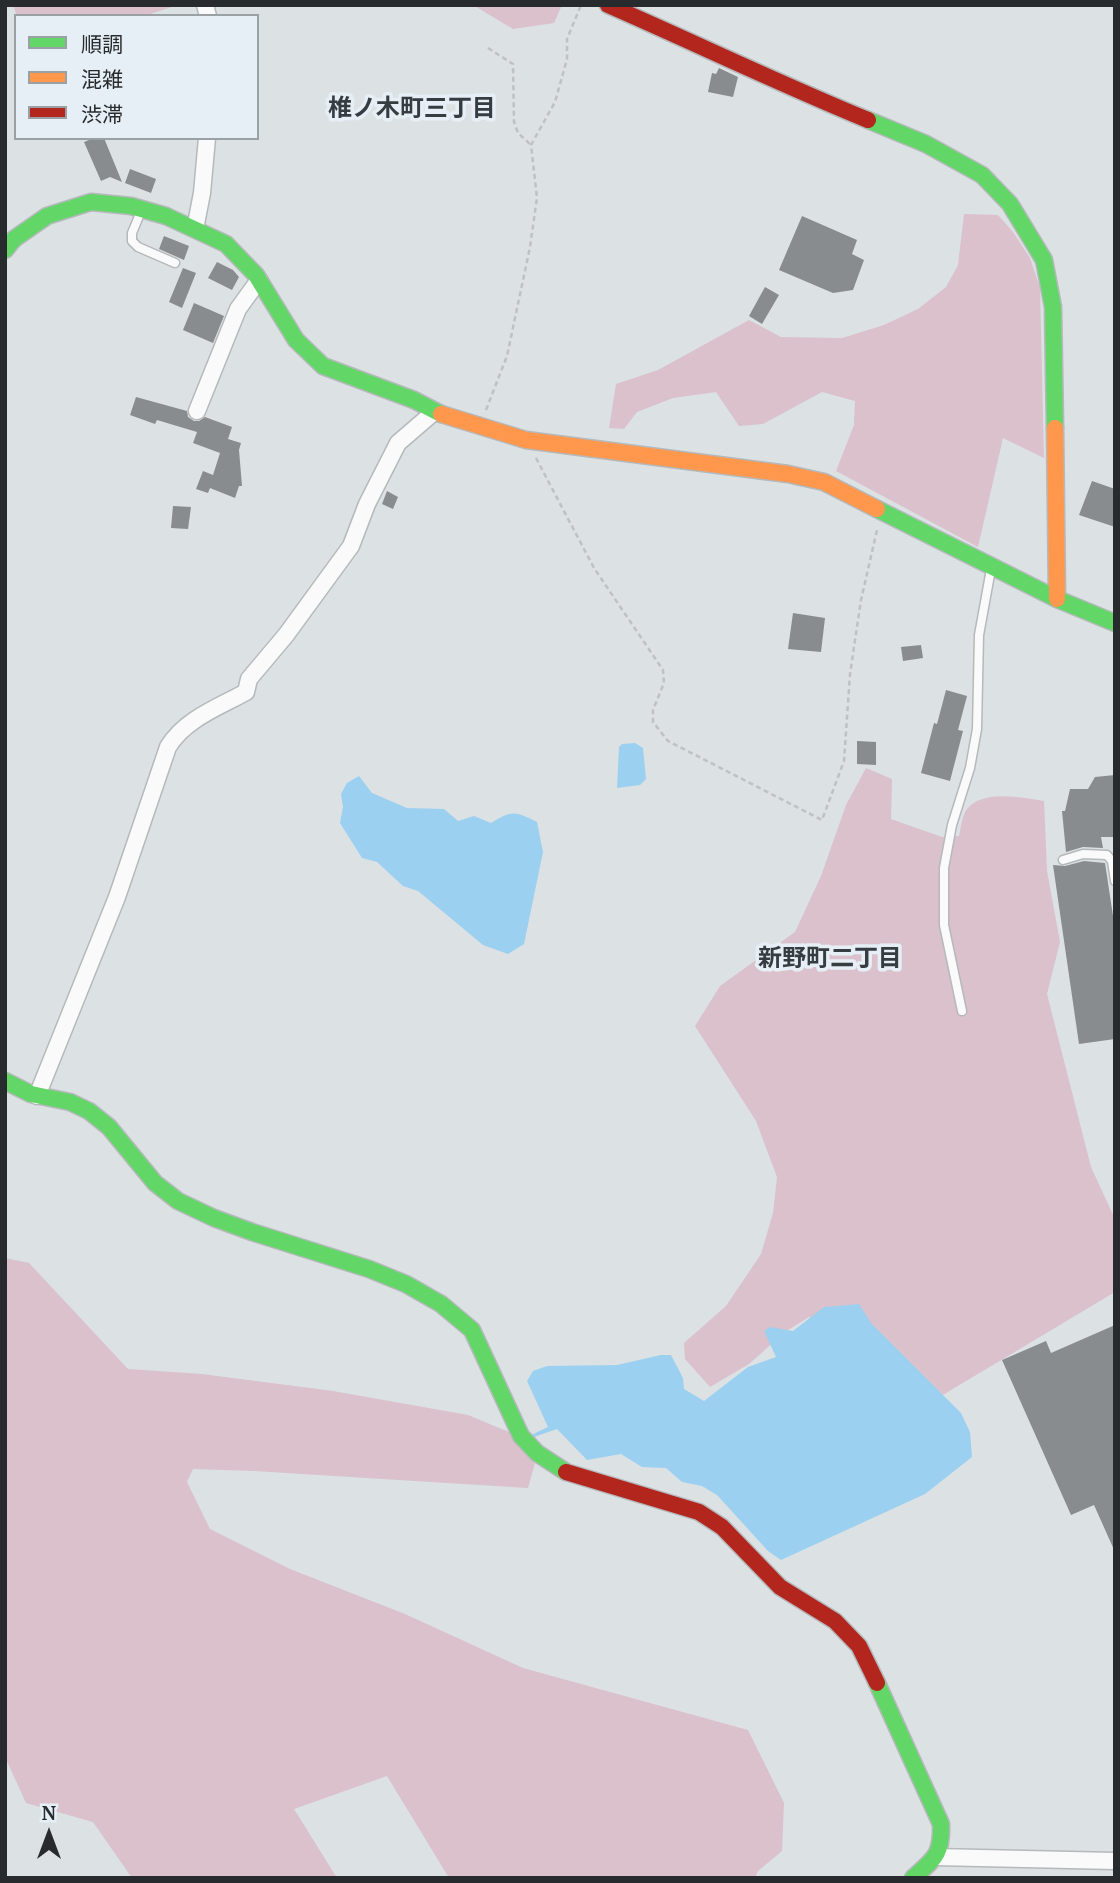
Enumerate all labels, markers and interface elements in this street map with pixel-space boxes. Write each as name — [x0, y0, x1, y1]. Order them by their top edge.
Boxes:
legend — [14, 14, 259, 140]
text: 順調 — [81, 30, 123, 58]
text: 混雑 — [81, 65, 123, 93]
district label: 椎ノ木町三丁目 — [328, 95, 496, 123]
text: 渋滞 — [81, 100, 123, 128]
district label: 新野町二丁目 — [758, 945, 902, 973]
north arrow — [14, 1799, 84, 1869]
text: N — [42, 1800, 56, 1825]

